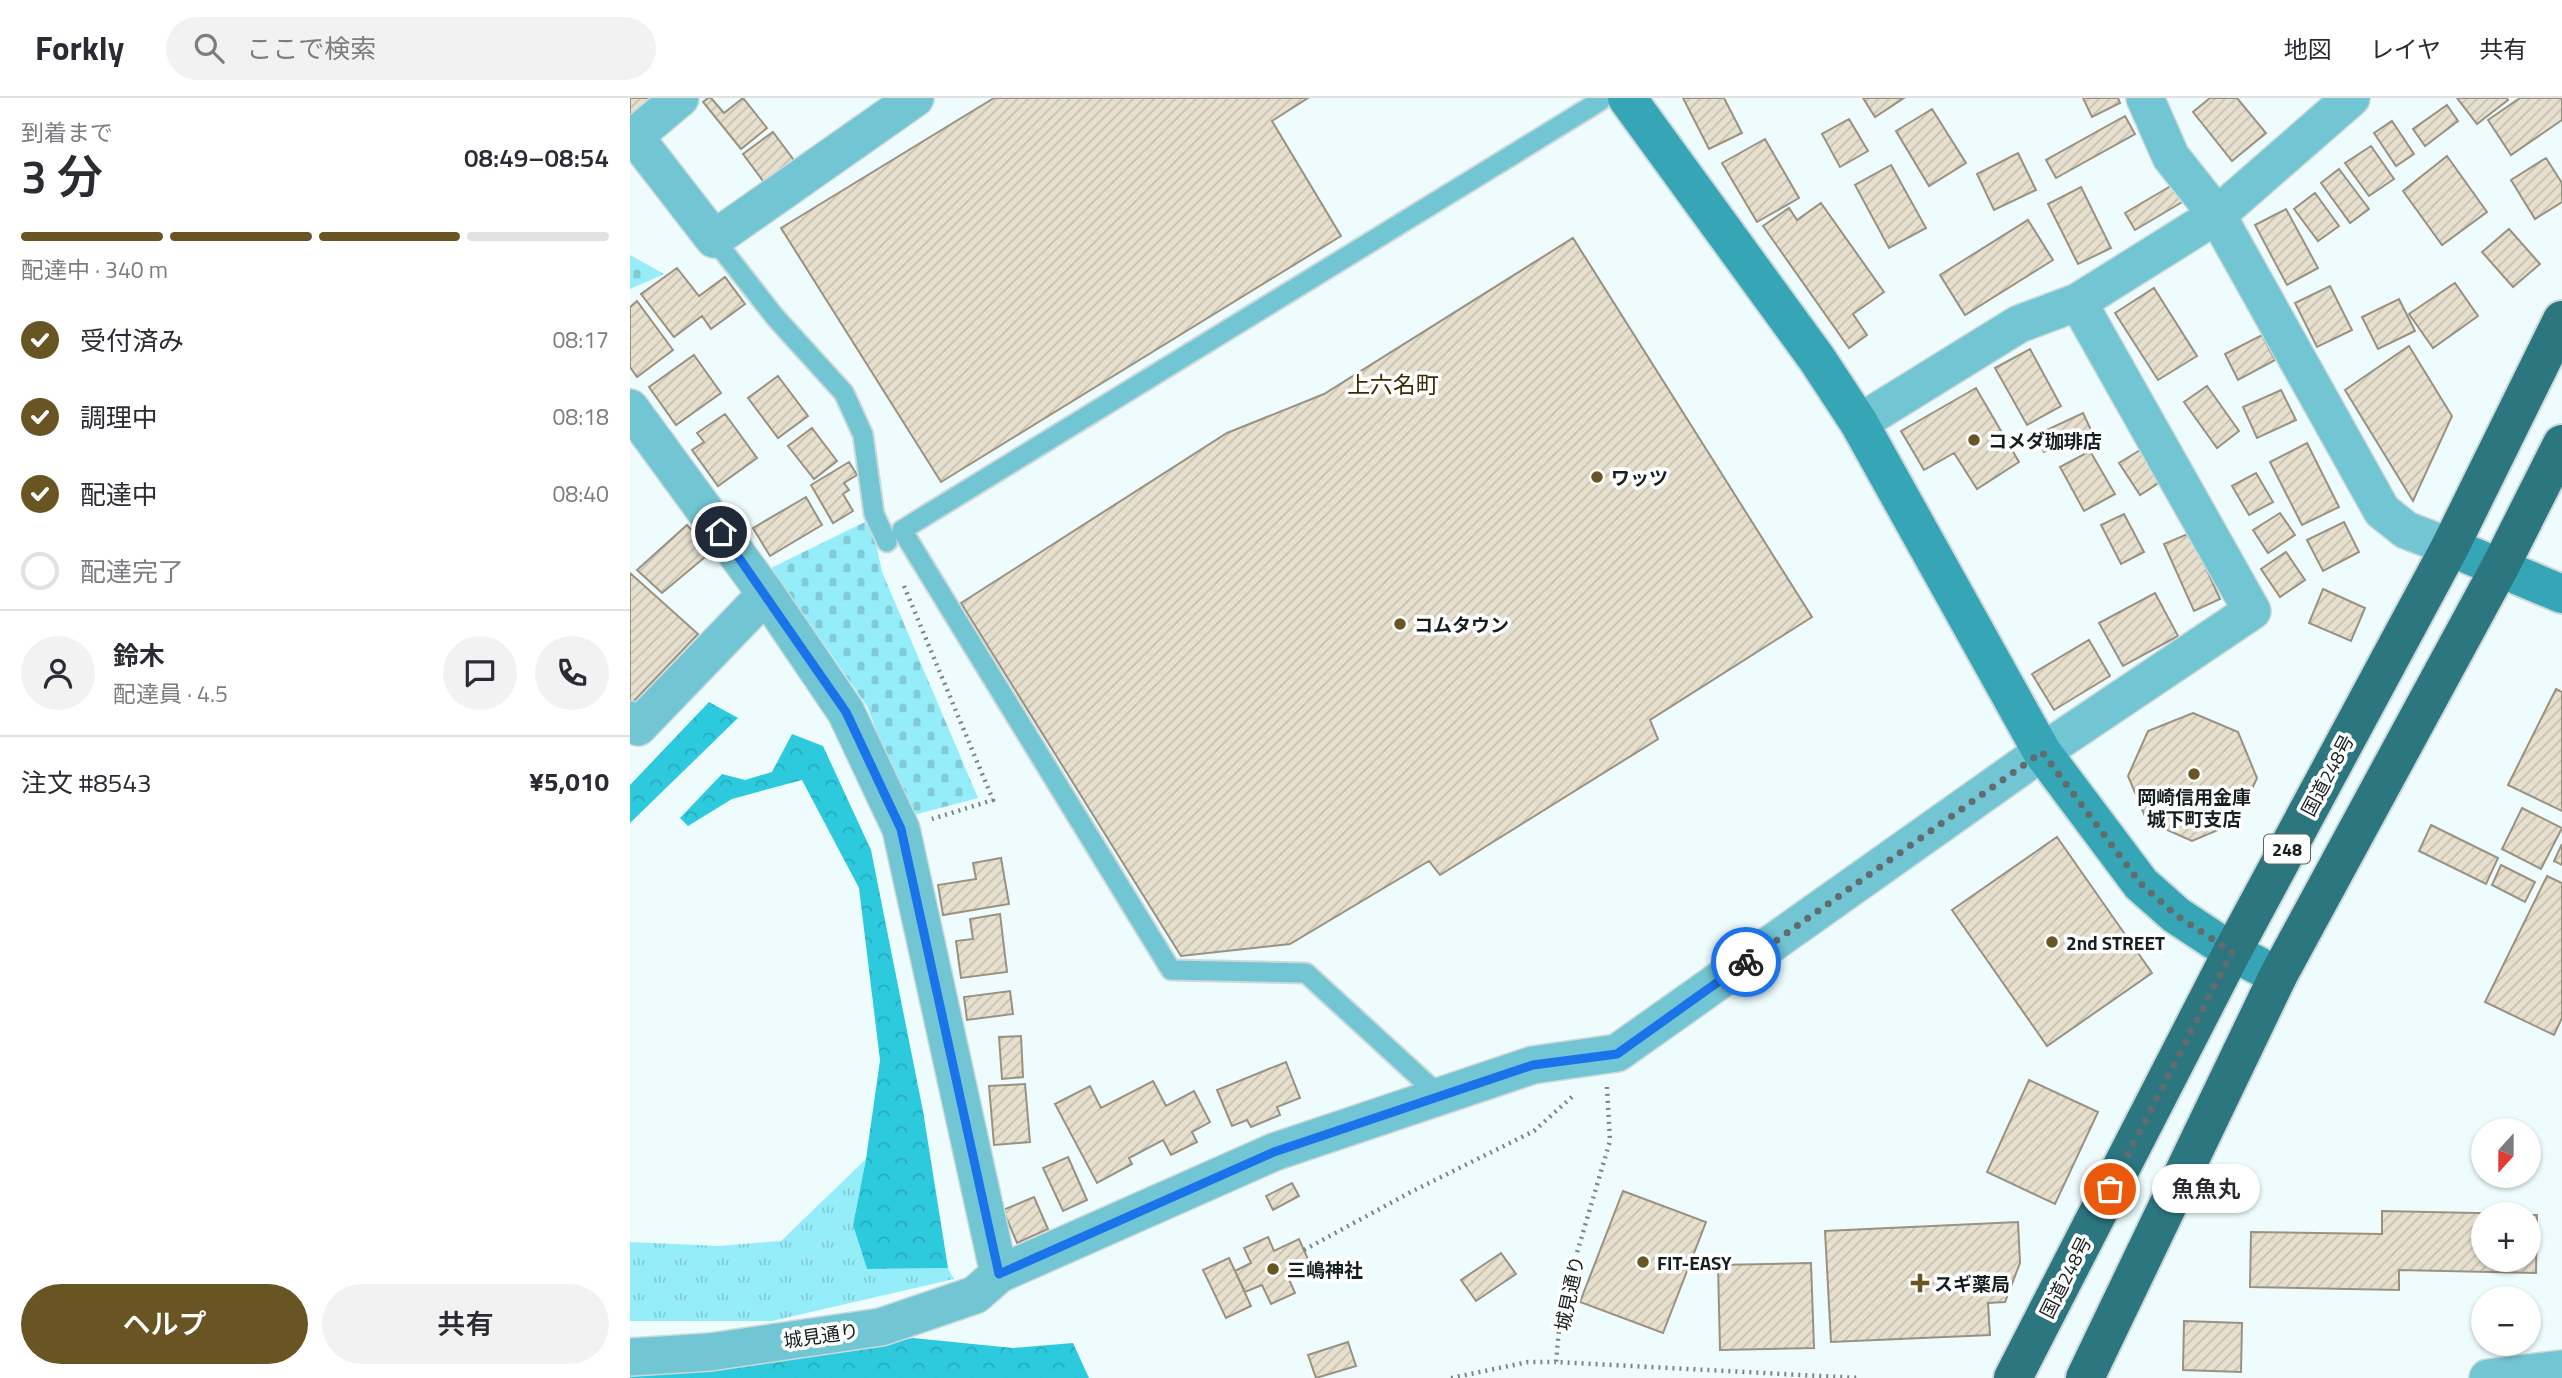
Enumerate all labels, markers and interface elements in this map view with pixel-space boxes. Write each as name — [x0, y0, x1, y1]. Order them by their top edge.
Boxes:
search box — [166, 17, 656, 80]
text: Forkly — [35, 23, 124, 73]
icon: search — [190, 29, 228, 67]
text: ここで検索 — [246, 29, 376, 68]
text: 地図 — [2284, 31, 2332, 67]
text: レイヤ — [2370, 31, 2441, 67]
text: 共有 — [2479, 31, 2527, 67]
text: 到着まで — [21, 115, 113, 150]
text: 08:49–08:54 — [464, 138, 609, 177]
text: 3 分 — [21, 141, 103, 211]
text: 配達中 · 340 m — [21, 252, 168, 287]
icon: check — [21, 321, 59, 359]
text: 受付済み — [80, 321, 184, 360]
text: 08:17 — [552, 322, 609, 357]
district label: 上六名町 — [1347, 367, 1439, 402]
icon: check — [21, 398, 59, 436]
text: 調理中 — [80, 398, 158, 437]
text: 08:18 — [552, 399, 609, 434]
place label: コメダ珈琲店 — [1988, 426, 2102, 455]
marker: コメダ珈琲店 — [1966, 432, 1982, 448]
place label: ワッツ — [1611, 463, 1668, 492]
marker: ワッツ — [1589, 469, 1605, 485]
icon: check — [21, 475, 59, 513]
text: 配達中 — [80, 475, 158, 514]
text: 08:40 — [552, 476, 609, 511]
pin — [691, 502, 751, 562]
icon: home — [702, 513, 740, 551]
text: 配達完了 — [80, 552, 184, 591]
place label: コムタウン — [1414, 610, 1509, 639]
marker: コムタウン — [1392, 616, 1408, 632]
button: person — [21, 636, 95, 710]
text: 鈴木 — [113, 636, 165, 675]
button: chat — [443, 636, 517, 710]
button: phone — [535, 636, 609, 710]
text: 配達員 · 4.5 — [113, 676, 228, 711]
street label: 国道248号 — [2293, 729, 2361, 821]
text: ¥5,010 — [529, 762, 609, 801]
text: 注文 #8543 — [21, 763, 152, 802]
marker: 岡崎信用金庫 城下町支店 — [2186, 766, 2202, 782]
place label: 岡崎信用金庫 城下町支店 — [2137, 782, 2251, 833]
road number: 248 — [2264, 834, 2310, 864]
courier — [1711, 927, 1781, 997]
place label: 2nd STREET — [2066, 928, 2165, 957]
marker: 2nd STREET — [2044, 934, 2060, 950]
icon: bike — [1727, 943, 1765, 981]
north arrow — [2471, 1118, 2541, 1188]
map controls — [2471, 1118, 2541, 1356]
pin — [2080, 1159, 2140, 1219]
callout: 魚魚丸 — [2152, 1164, 2260, 1214]
icon: bag — [2091, 1170, 2129, 1208]
text: 魚魚丸 — [2172, 1171, 2241, 1206]
button: + — [2471, 1202, 2541, 1272]
street label: 国道248号 — [2032, 1231, 2098, 1323]
place label: FIT-EASY — [1657, 1248, 1732, 1277]
street label: 城見通り — [1547, 1253, 1591, 1333]
marker: FIT-EASY — [1635, 1254, 1651, 1270]
place label: 三嶋神社 — [1287, 1255, 1363, 1284]
marker: 三嶋神社 — [1265, 1261, 1281, 1277]
place label: スギ薬局 — [1934, 1269, 2010, 1298]
marker: スギ薬局 — [1912, 1275, 1928, 1291]
button: ヘルプ — [21, 1284, 308, 1364]
button: 共有 — [322, 1284, 609, 1364]
button: − — [2471, 1286, 2541, 1356]
street label: 城見通り — [781, 1315, 861, 1355]

